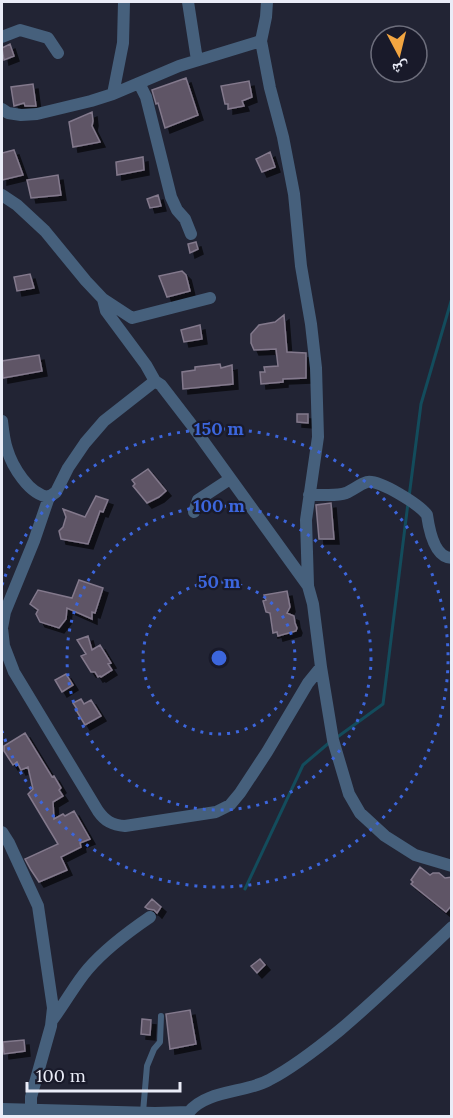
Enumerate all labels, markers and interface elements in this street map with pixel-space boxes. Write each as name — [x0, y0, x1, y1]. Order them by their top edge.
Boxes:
north arrow — [369, 24, 429, 84]
text: ش — [391, 58, 410, 80]
text: 150 m — [194, 417, 244, 440]
text: 100 m — [193, 494, 245, 517]
text: 50 m — [198, 570, 241, 593]
centre of rings — [209, 648, 229, 668]
scale bar — [27, 1055, 180, 1093]
text: 100 m — [36, 1064, 86, 1087]

